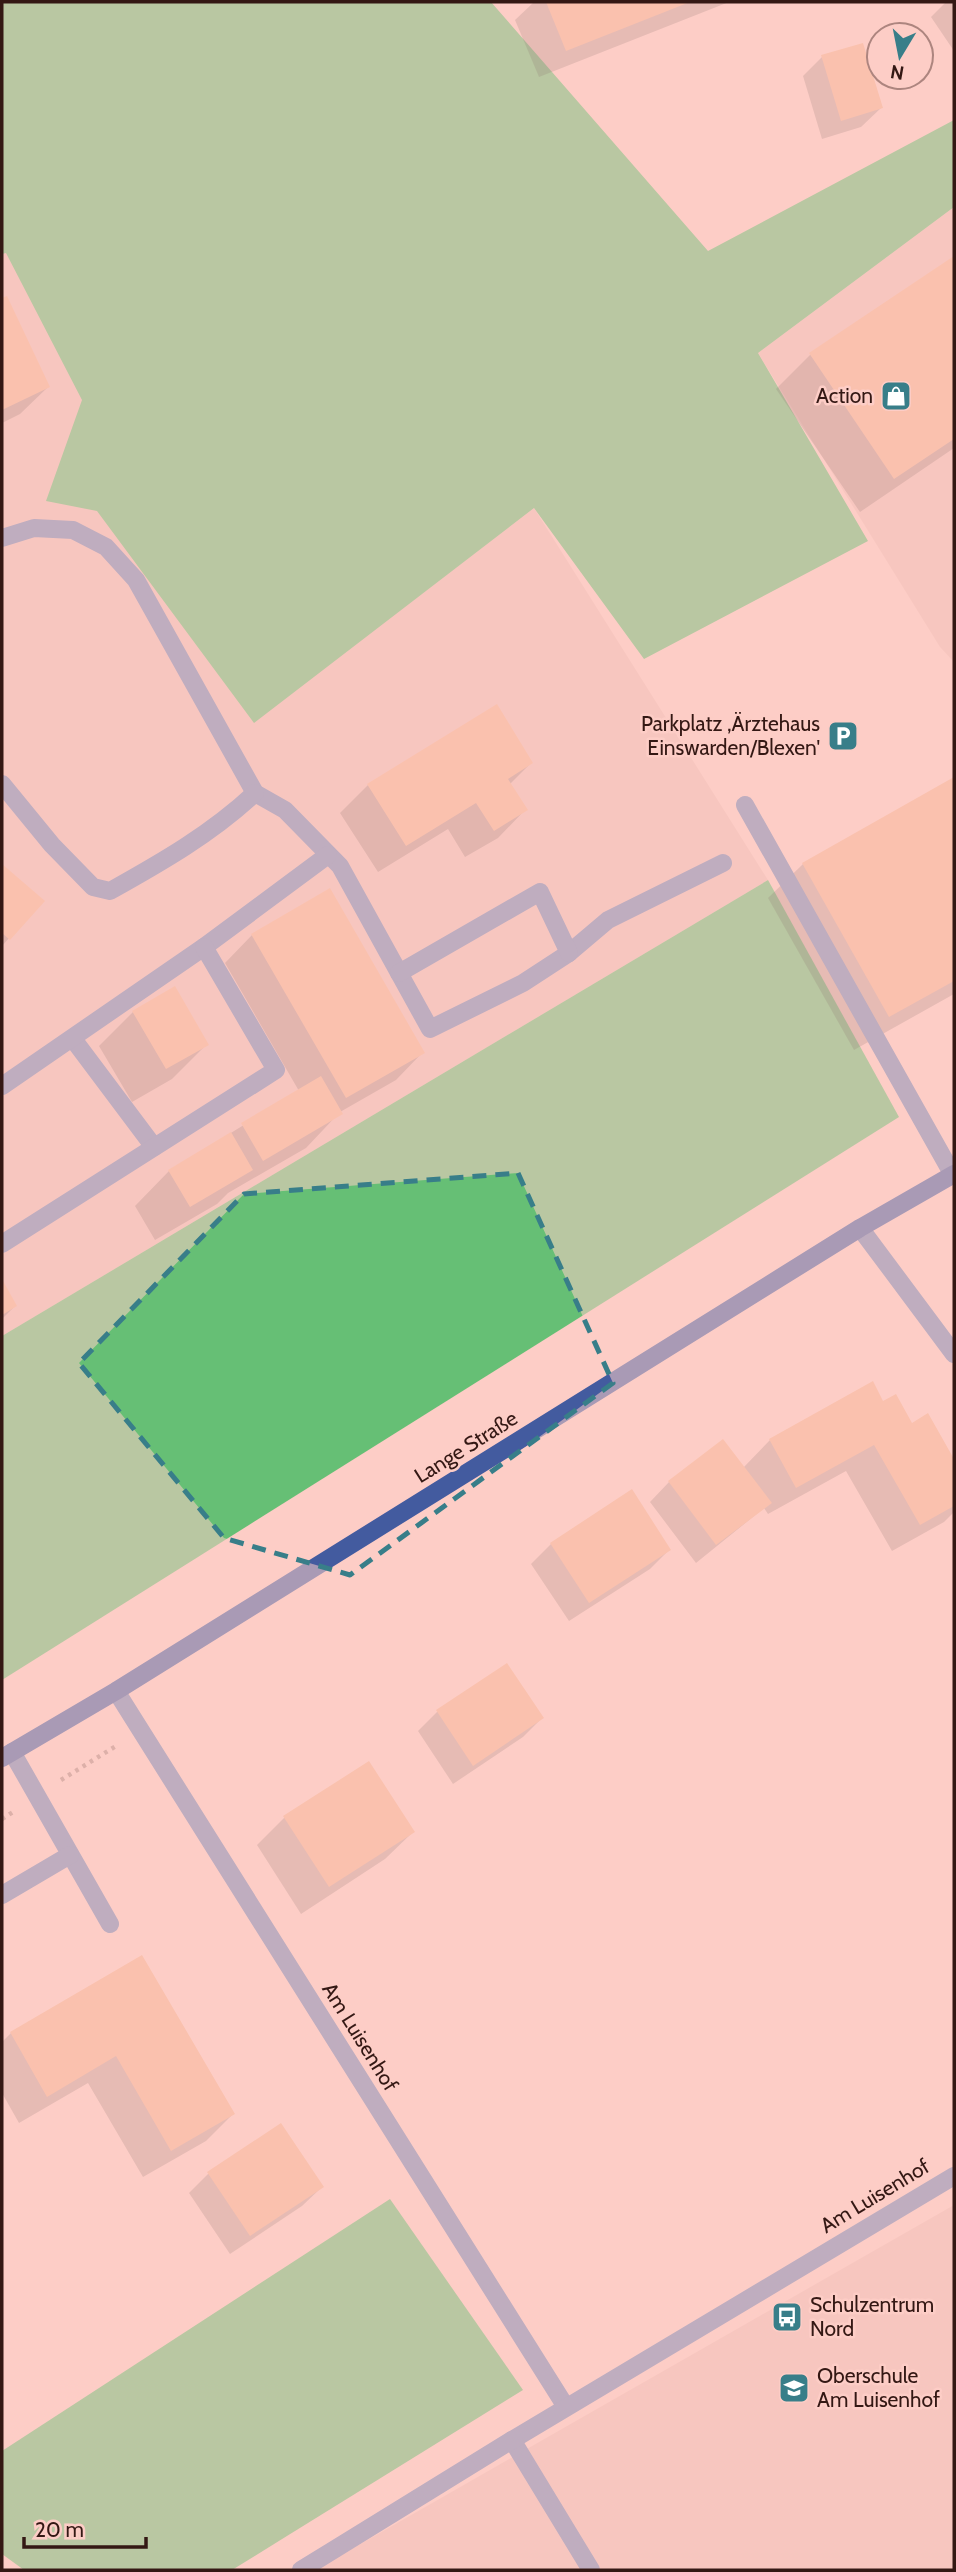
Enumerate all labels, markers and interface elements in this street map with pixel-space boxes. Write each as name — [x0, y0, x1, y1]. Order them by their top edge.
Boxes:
north arrow — [865, 21, 935, 91]
text: N — [889, 60, 906, 85]
shop icon: Action — [879, 379, 913, 413]
place label: Action — [816, 383, 873, 408]
place label: Parkplatz ,Ärztehaus Einswarden/Blexen' — [641, 711, 820, 760]
parking icon: Parkplatz ,Ärztehaus Einswarden/Blexen' — [826, 719, 860, 753]
street label: Lange Straße — [410, 1405, 522, 1488]
street label: Am Luisenhof — [317, 1978, 404, 2095]
street label: Am Luisenhof — [816, 2153, 934, 2238]
place label: Schulzentrum Nord — [810, 2292, 934, 2341]
bus stop icon: Schulzentrum Nord — [770, 2300, 804, 2334]
place label: Oberschule Am Luisenhof — [817, 2363, 940, 2412]
school or university icon: Oberschule Am Luisenhof — [777, 2371, 811, 2405]
scale bar — [24, 2506, 147, 2550]
text: 20 m — [35, 2517, 84, 2542]

